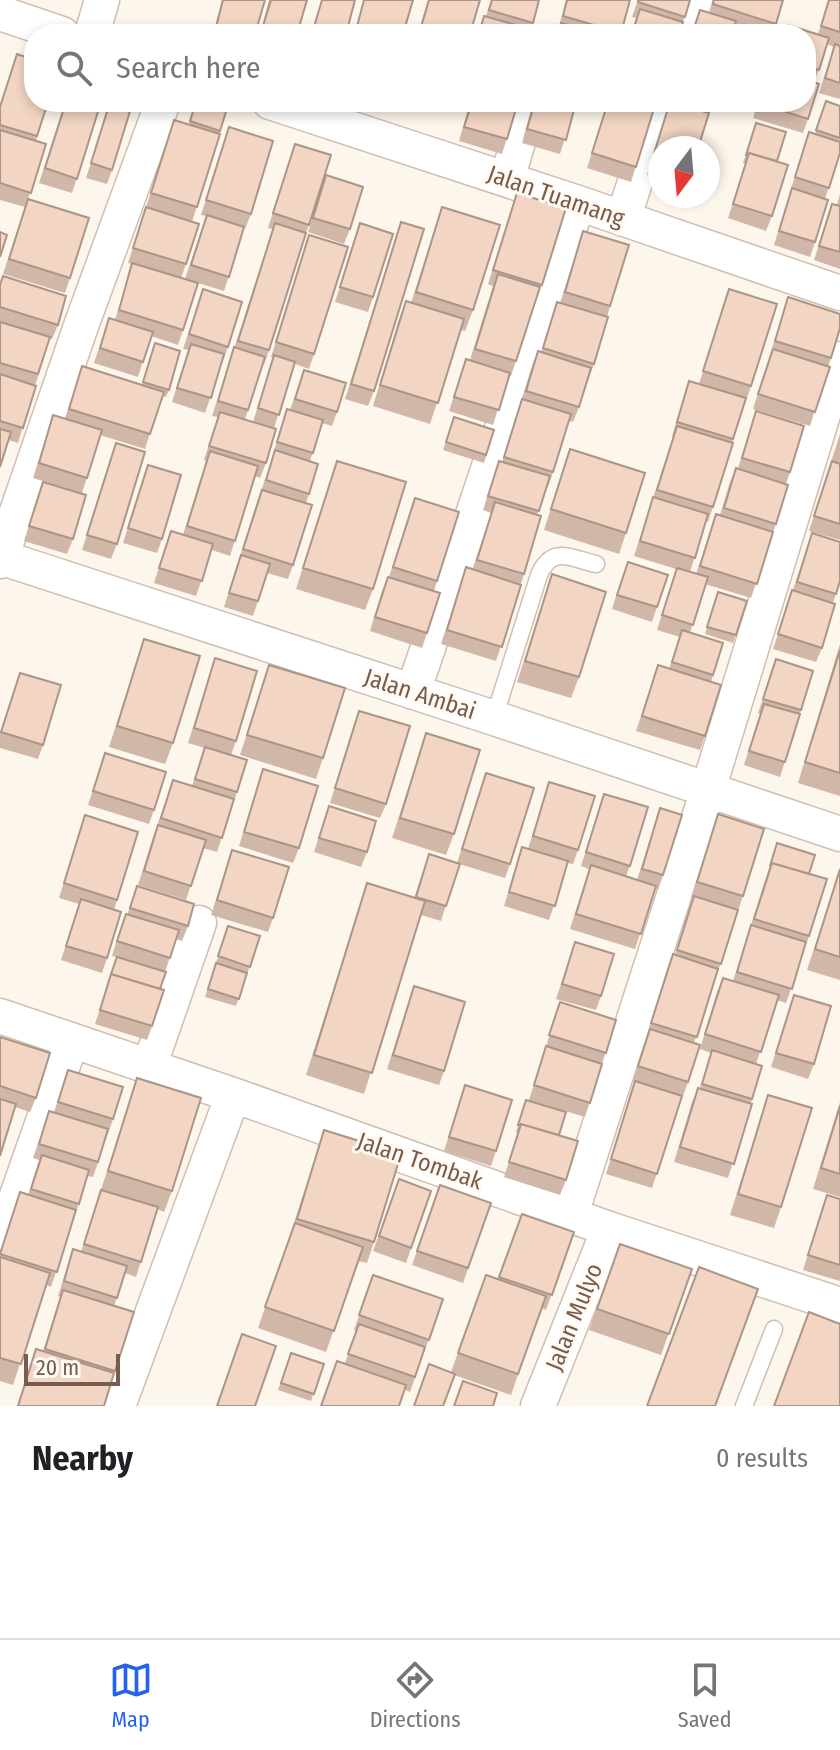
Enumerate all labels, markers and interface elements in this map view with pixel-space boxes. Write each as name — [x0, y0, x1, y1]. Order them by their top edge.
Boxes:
search box — [24, 24, 816, 112]
icon: search — [52, 46, 96, 90]
text: Search here — [116, 50, 261, 86]
north arrow — [648, 136, 720, 208]
street label: Jalan Tuamang — [484, 159, 629, 233]
street label: Jalan Ambai — [361, 663, 479, 725]
street label: Jalan Tombak — [354, 1126, 487, 1196]
street label: Jalan Mulyo — [540, 1259, 608, 1375]
scale bar — [24, 1350, 120, 1386]
text: 20 m — [36, 1354, 79, 1381]
text: Nearby — [32, 1438, 133, 1479]
text: 0 results — [716, 1443, 808, 1474]
tab: Map — [109, 1658, 153, 1733]
tab: Directions — [370, 1658, 461, 1733]
tab: Saved — [678, 1658, 731, 1733]

